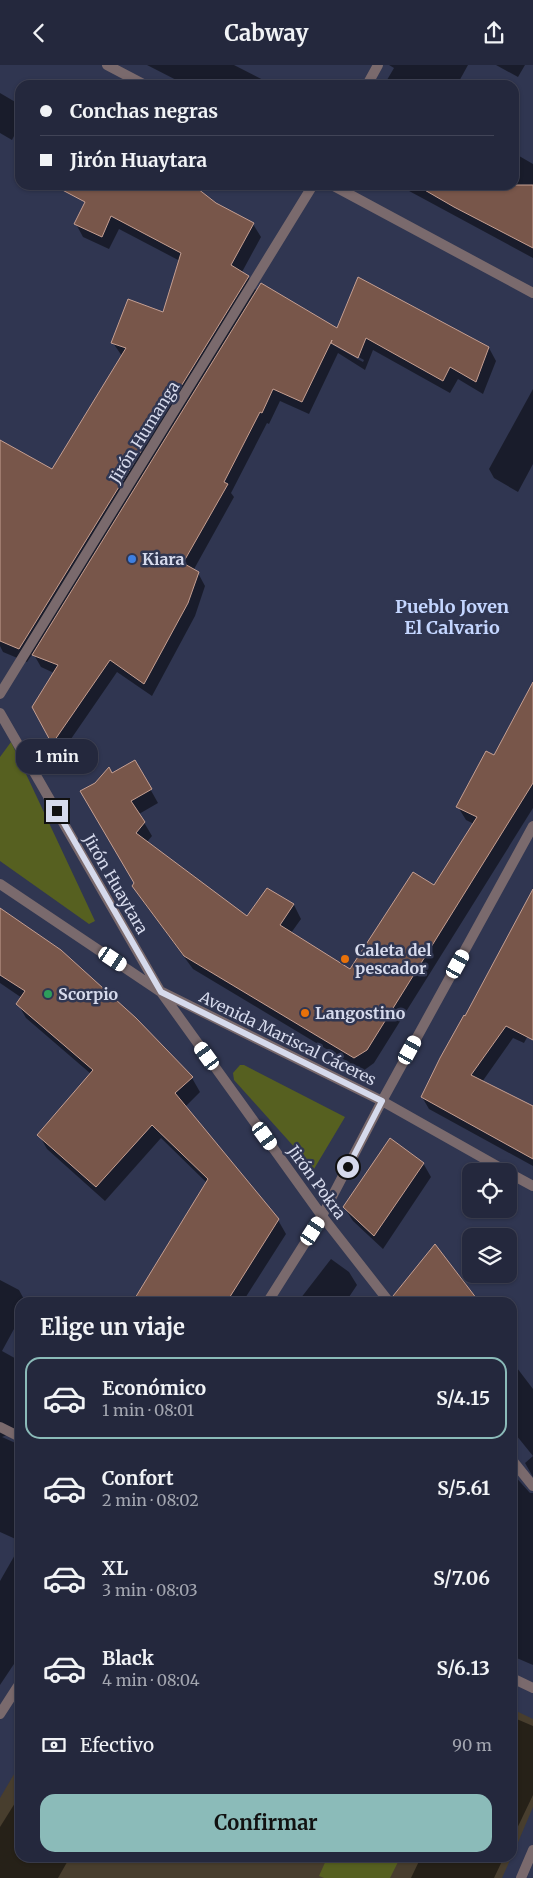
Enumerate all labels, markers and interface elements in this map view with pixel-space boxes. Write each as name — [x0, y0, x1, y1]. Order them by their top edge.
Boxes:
icon: back — [25, 19, 53, 47]
text: Cabway — [225, 19, 308, 47]
icon: share — [480, 19, 508, 47]
text: Conchas negras — [70, 99, 218, 123]
text: Jirón Huaytara — [70, 148, 207, 172]
street label: Jirón Humanga — [104, 377, 184, 488]
place label: Kiara — [142, 549, 185, 569]
marker: Kiara — [126, 553, 138, 565]
district label: Pueblo Joven El Calvario — [395, 595, 509, 639]
callout: 1 min — [16, 739, 98, 773]
text: 1 min — [35, 746, 79, 766]
route end — [46, 800, 68, 822]
street label: Jirón Huaytara — [79, 830, 153, 938]
place label: Caleta del pescador — [355, 940, 431, 978]
car — [96, 944, 129, 974]
car — [444, 947, 471, 981]
marker: Caleta del pescador — [339, 953, 351, 965]
place label: Scorpio — [58, 984, 119, 1004]
street label: Avenida Mariscal Cáceres — [195, 986, 380, 1090]
marker: Scorpio — [42, 988, 54, 1000]
place label: Langostino — [315, 1003, 406, 1023]
marker: Langostino — [299, 1007, 311, 1019]
car — [396, 1033, 423, 1067]
car — [192, 1039, 221, 1073]
car — [250, 1119, 279, 1153]
street label: Jirón Pokra — [283, 1140, 351, 1223]
route start — [337, 1156, 359, 1178]
map controls — [462, 1163, 517, 1283]
button: locate — [462, 1163, 517, 1218]
car — [298, 1214, 327, 1248]
button: layers — [462, 1228, 517, 1283]
text: Elige un viaje — [40, 1313, 185, 1341]
icon: car — [42, 1376, 87, 1421]
text: Económico — [102, 1376, 206, 1400]
text: S/4.15 — [436, 1386, 490, 1410]
text: 1 min · 08:01 — [102, 1400, 194, 1420]
icon: car — [42, 1466, 87, 1511]
text: Confort — [102, 1466, 174, 1490]
text: S/5.61 — [437, 1476, 490, 1500]
text: 2 min · 08:02 — [102, 1490, 199, 1510]
icon: car — [42, 1556, 87, 1601]
text: XL — [102, 1556, 128, 1580]
text: S/7.06 — [433, 1566, 490, 1590]
text: 3 min · 08:03 — [102, 1580, 198, 1600]
icon: car — [42, 1646, 87, 1691]
text: Black — [102, 1646, 154, 1670]
text: S/6.13 — [437, 1656, 490, 1680]
text: 4 min · 08:04 — [102, 1670, 200, 1690]
icon: cash — [40, 1731, 68, 1759]
text: Efectivo — [80, 1733, 154, 1757]
text: 90 m — [452, 1735, 492, 1755]
button: Confirmar — [40, 1794, 492, 1852]

